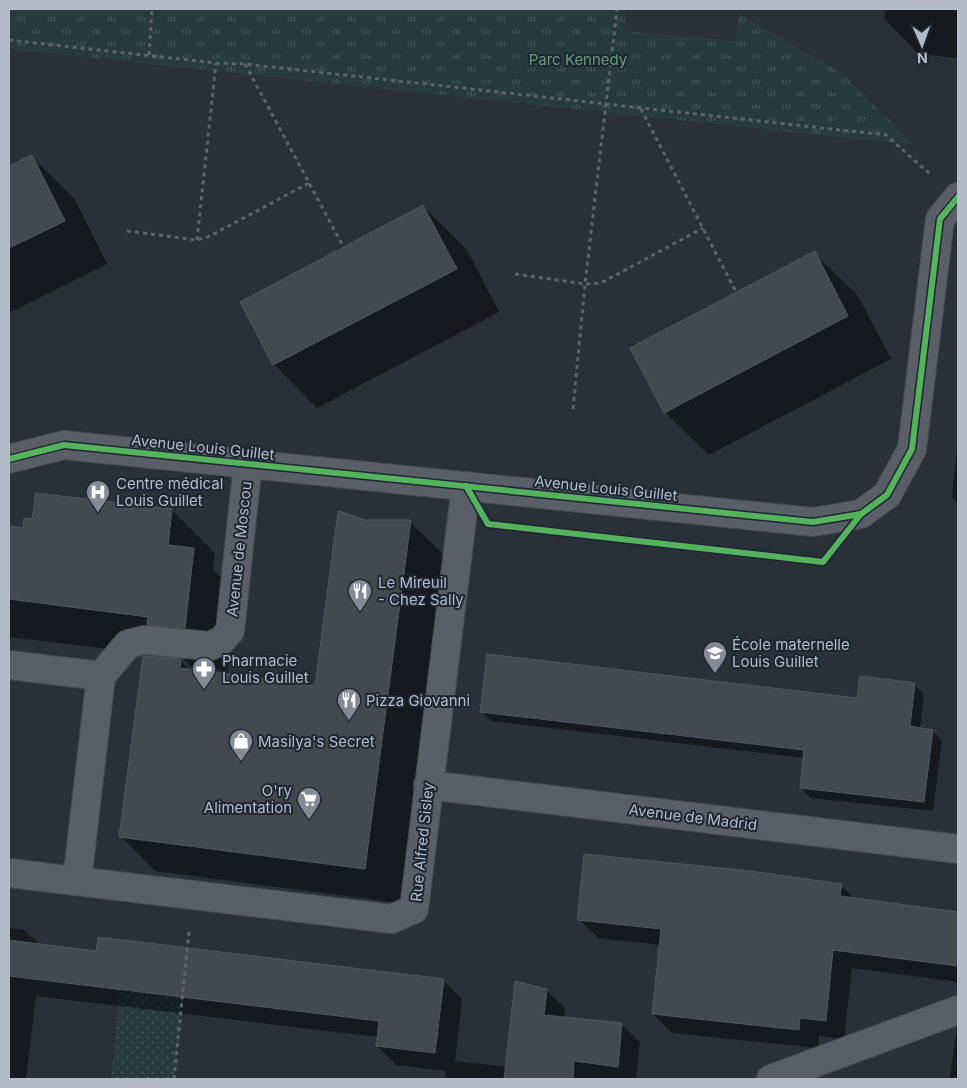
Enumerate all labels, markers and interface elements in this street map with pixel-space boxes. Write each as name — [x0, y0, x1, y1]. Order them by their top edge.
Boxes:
north arrow — [897, 20, 947, 70]
park label: Parc Kennedy — [529, 50, 628, 69]
text: N — [917, 50, 928, 67]
street label: Avenue Louis Guillet — [131, 430, 276, 464]
street label: Avenue Louis Guillet — [534, 471, 679, 505]
place label: Centre médical Louis Guillet — [116, 474, 223, 510]
hospital icon: Centre médical Louis Guillet — [85, 479, 111, 513]
street label: Avenue de Moscou — [222, 480, 256, 618]
place label: Le Mireuil - Chez Sally — [378, 573, 464, 609]
restaurant icon: Le Mireuil - Chez Sally — [347, 578, 373, 612]
place label: École maternelle Louis Guillet — [732, 635, 850, 671]
school or university icon: École maternelle Louis Guillet — [702, 640, 728, 674]
place label: Pharmacie Louis Guillet — [222, 651, 309, 687]
pharmacy icon: Pharmacie Louis Guillet — [191, 656, 217, 690]
restaurant icon: Pizza Giovanni — [336, 687, 362, 721]
place label: Pizza Giovanni — [366, 691, 470, 710]
shop icon: Masilya's Secret — [228, 728, 254, 762]
place label: Masilya's Secret — [258, 732, 375, 751]
place label: O'ry Alimentation — [204, 781, 293, 817]
street label: Rue Alfred Sisley — [406, 781, 438, 903]
supermarket icon: O'ry Alimentation — [296, 786, 322, 820]
street label: Avenue de Madrid — [628, 800, 758, 834]

